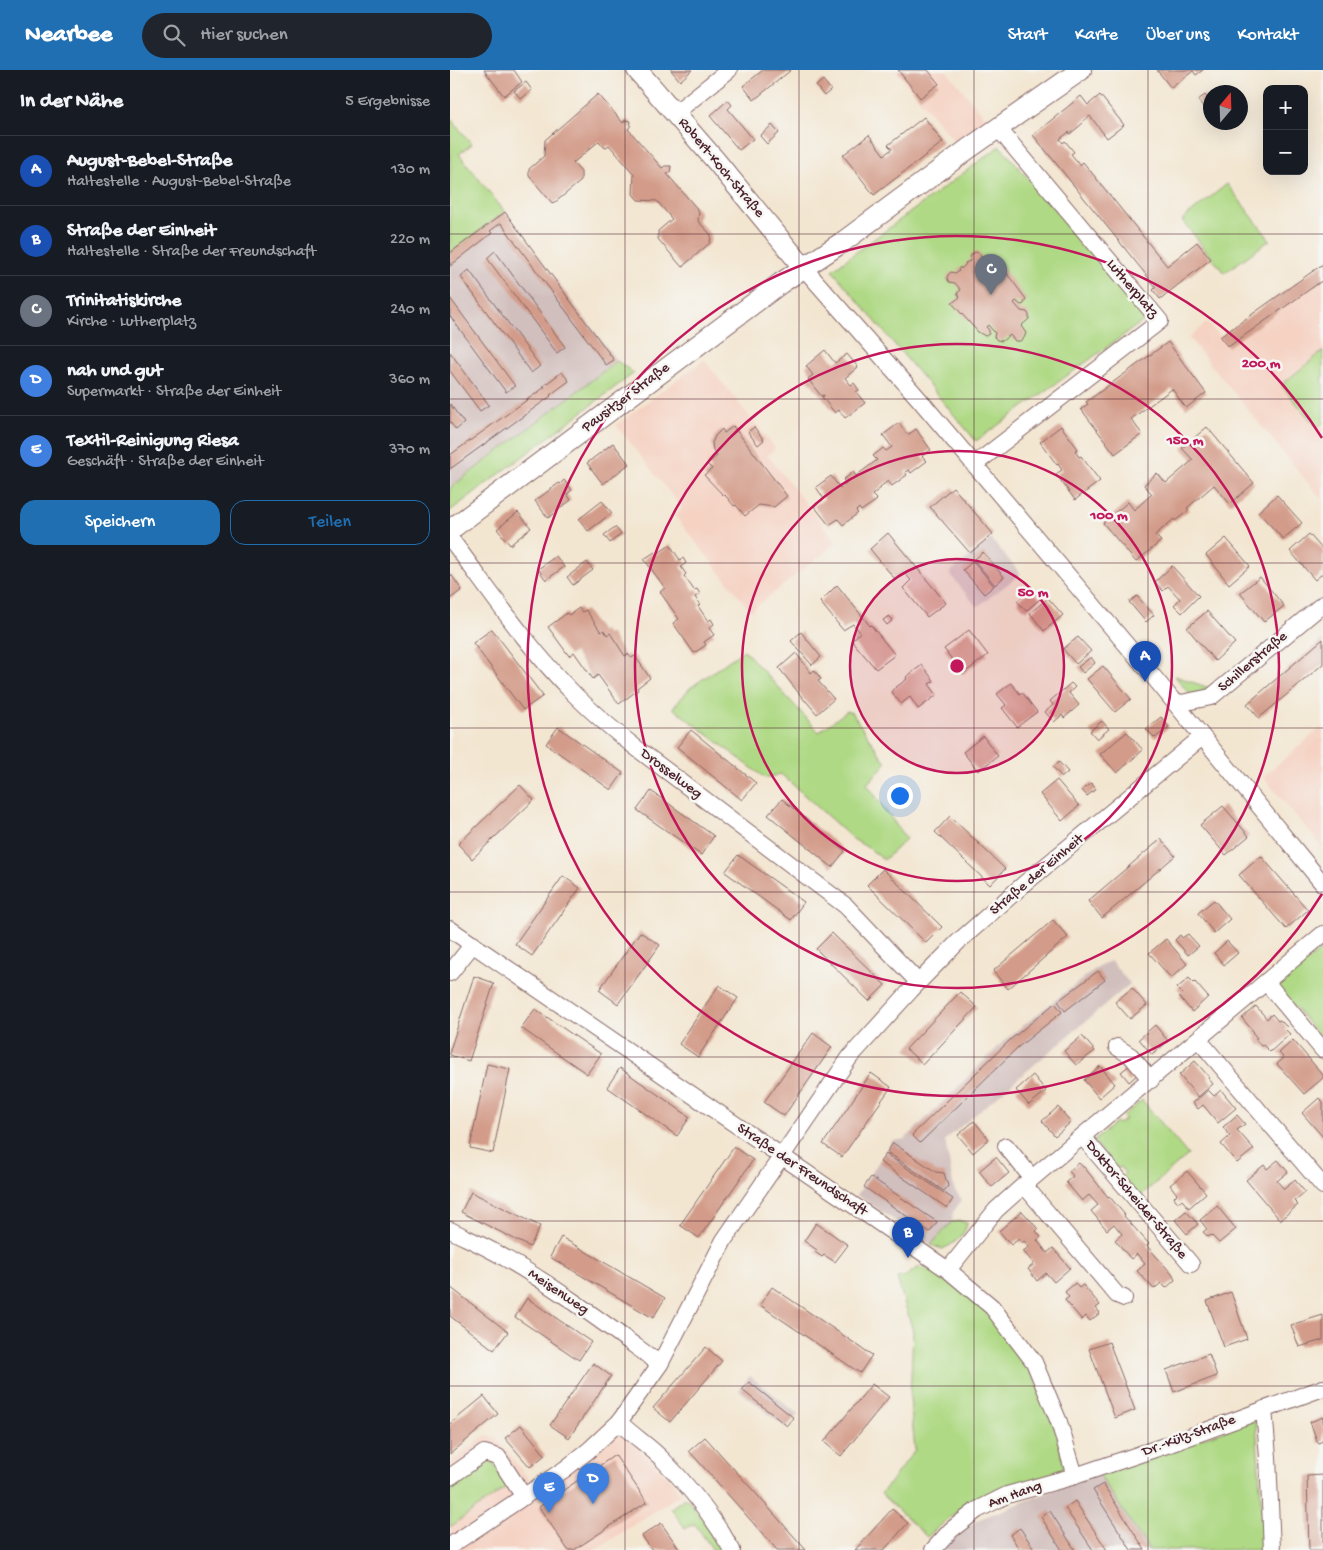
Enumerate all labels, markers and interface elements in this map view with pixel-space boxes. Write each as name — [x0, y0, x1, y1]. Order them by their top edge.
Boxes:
search box — [142, 13, 492, 58]
text: Nearbee — [25, 21, 112, 50]
icon: search — [160, 21, 188, 49]
text: Hier suchen — [200, 24, 288, 47]
text: Start — [1008, 25, 1047, 46]
text: Karte — [1075, 25, 1118, 46]
text: Über uns — [1146, 25, 1209, 46]
text: Kontakt — [1237, 25, 1298, 46]
north arrow — [1203, 85, 1248, 130]
map controls — [1263, 85, 1308, 175]
button: + — [1263, 85, 1308, 130]
text: In der Nähe — [20, 90, 123, 115]
text: 5 Ergebnisse — [345, 93, 430, 112]
street label: Robert-Koch-Straße — [674, 114, 768, 222]
button: − — [1263, 130, 1308, 175]
text: August-Bebel-Straße — [67, 150, 232, 173]
text: A — [31, 161, 41, 180]
text: 130 m — [391, 161, 430, 180]
text: Haltestelle · August-Bebel-Straße — [67, 173, 291, 192]
text: Straße der Einheit — [67, 220, 216, 243]
text: B — [32, 231, 40, 250]
text: 220 m — [390, 231, 430, 250]
text: Haltestelle · Straße der Freundschaft — [67, 243, 316, 262]
pin: C — [975, 254, 1007, 295]
street label: Lutherplatz — [1102, 256, 1162, 322]
text: Trinitatiskirche — [67, 290, 181, 313]
text: C — [32, 301, 40, 320]
text: 240 m — [390, 301, 430, 320]
text: Kirche · Lutherplatz — [67, 313, 196, 332]
text: 200 m — [1242, 355, 1281, 373]
street label: Pausitzer Straße — [578, 359, 674, 437]
text: nah und gut — [67, 360, 162, 383]
text: D — [31, 371, 41, 390]
text: 360 m — [389, 371, 430, 390]
text: Supermarkt · Straße der Einheit — [67, 383, 281, 402]
text: Textil-Reinigung Riesa — [67, 430, 239, 453]
text: 150 m — [1166, 432, 1204, 450]
text: E — [31, 441, 41, 460]
text: 370 m — [389, 441, 430, 460]
text: Geschäft · Straße der Einheit — [67, 453, 263, 472]
button: Speichern — [20, 500, 220, 545]
button: Teilen — [230, 500, 430, 545]
text: 100 m — [1089, 507, 1128, 525]
text: 50 m — [1018, 584, 1049, 602]
street label: Schillerstraße — [1215, 628, 1292, 696]
pin: A — [1129, 641, 1161, 682]
centre of rings — [948, 657, 966, 675]
street label: Drosselweg — [636, 744, 706, 803]
your location — [887, 783, 913, 809]
street label: Straße der Einheit — [986, 829, 1089, 920]
street label: Straße der Freundschaft — [733, 1119, 872, 1222]
street label: Doktor-Scheider-Straße — [1080, 1136, 1191, 1263]
pin: B — [892, 1217, 924, 1258]
street label: Meisenweg — [524, 1265, 592, 1319]
street label: Dr.-Külz-Straße — [1139, 1411, 1238, 1462]
pin: D — [577, 1463, 609, 1504]
pin: E — [533, 1472, 565, 1513]
street label: Am Hang — [986, 1477, 1044, 1513]

